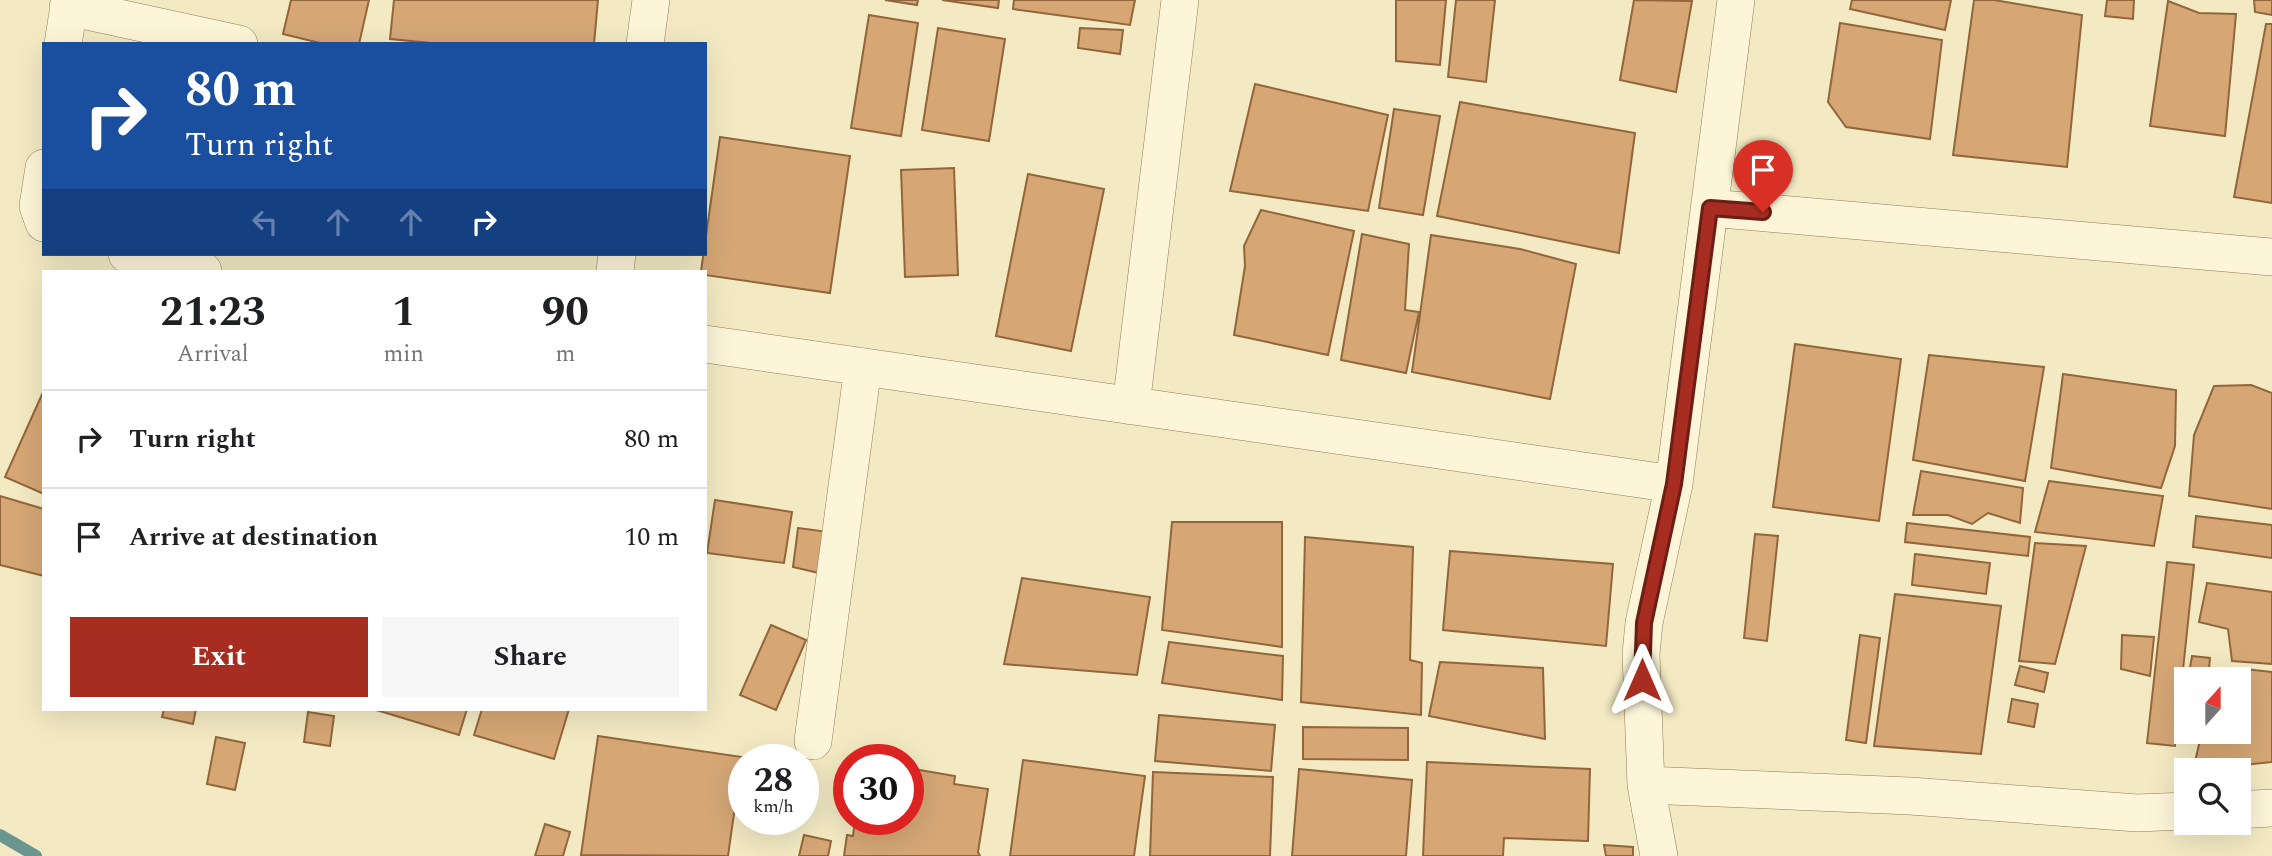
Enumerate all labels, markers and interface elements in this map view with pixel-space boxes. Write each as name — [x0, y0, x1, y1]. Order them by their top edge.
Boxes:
text: 80 m — [185, 53, 296, 128]
icon: right — [70, 70, 161, 161]
text: Turn right — [185, 121, 333, 170]
pin — [1733, 140, 1793, 212]
icon: arrive — [1744, 151, 1782, 189]
icon: left — [246, 203, 284, 241]
icon: ahead — [319, 203, 357, 241]
icon: ahead — [392, 203, 430, 241]
icon: right — [465, 203, 503, 241]
text: 21:23 — [160, 281, 266, 344]
text: 1 — [392, 281, 415, 344]
text: 90 — [542, 281, 589, 344]
text: Arrival — [177, 337, 249, 372]
text: min — [384, 337, 424, 372]
text: m — [555, 337, 575, 372]
text: Turn right — [129, 419, 256, 459]
text: 80 m — [624, 419, 679, 459]
icon: right — [70, 420, 108, 458]
text: Arrive at destination — [129, 517, 378, 557]
text: 10 m — [624, 517, 679, 557]
icon: arrive — [70, 518, 108, 556]
button: Exit — [70, 617, 368, 697]
button: Share — [382, 617, 679, 697]
position arrow — [1605, 643, 1679, 717]
north arrow — [2174, 667, 2250, 744]
map controls — [2174, 667, 2251, 835]
speed limit sign: 30 — [833, 744, 924, 835]
text: 28 — [754, 754, 793, 807]
button: search — [2174, 758, 2251, 835]
text: km/h — [753, 793, 794, 820]

